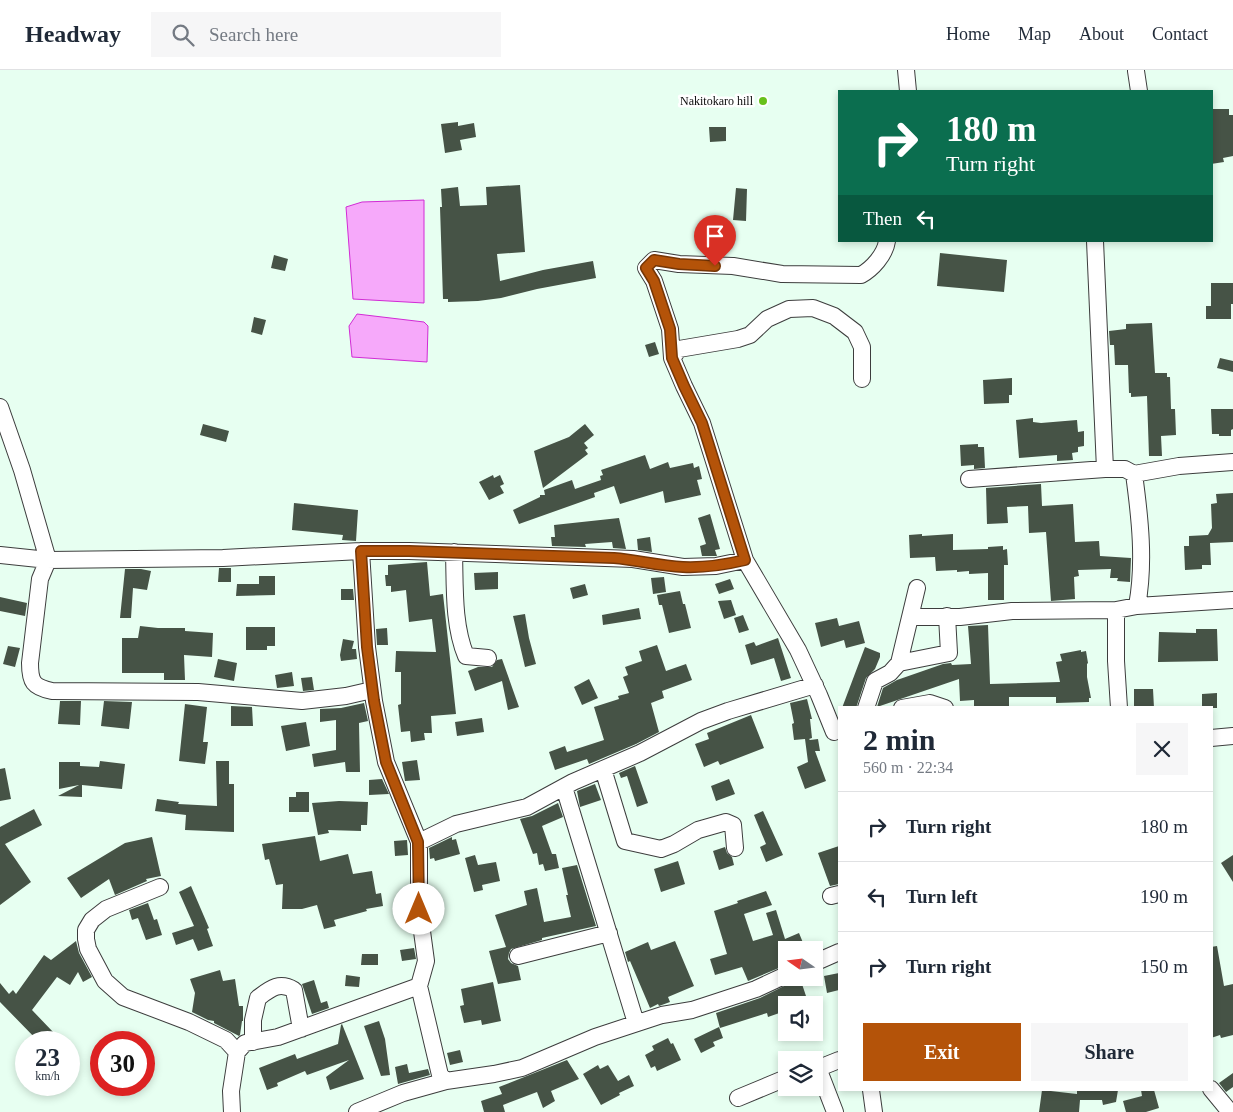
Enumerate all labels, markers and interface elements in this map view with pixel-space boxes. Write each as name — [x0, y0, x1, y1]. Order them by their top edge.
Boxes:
search box — [151, 12, 501, 57]
text: Headway — [25, 21, 121, 47]
icon: search — [169, 21, 197, 49]
text: Search here — [209, 24, 298, 45]
text: Home — [946, 24, 990, 44]
text: Map — [1018, 24, 1051, 44]
text: About — [1079, 24, 1124, 44]
text: Contact — [1152, 24, 1208, 44]
place label: Nakitokaro hill — [680, 94, 754, 108]
marker: Nakitokaro hill — [757, 95, 769, 107]
icon: right — [863, 110, 928, 175]
text: 180 m — [946, 110, 1036, 149]
text: Turn right — [946, 151, 1035, 176]
icon: left — [912, 205, 940, 233]
text: Then — [863, 208, 902, 229]
pin — [694, 215, 736, 266]
icon: arrive — [701, 222, 729, 250]
text: 2 min — [863, 723, 936, 756]
button: close — [1136, 723, 1188, 775]
text: 560 m · 22:34 — [863, 759, 953, 776]
icon: right — [863, 813, 891, 841]
text: Turn right — [906, 816, 991, 837]
text: 180 m — [1140, 816, 1188, 837]
position arrow — [392, 882, 444, 934]
icon: left — [863, 883, 891, 911]
text: Turn left — [906, 886, 978, 907]
text: 190 m — [1140, 886, 1188, 907]
north arrow — [778, 941, 822, 986]
map controls — [778, 941, 823, 1096]
icon: right — [863, 953, 891, 981]
text: Turn right — [906, 956, 991, 977]
text: 150 m — [1140, 956, 1188, 977]
button: sound — [778, 996, 823, 1041]
button: Exit — [863, 1023, 1021, 1081]
button: Share — [1031, 1023, 1188, 1081]
speed limit sign: 30 — [90, 1031, 155, 1096]
text: 23 — [35, 1044, 60, 1071]
button: layers — [778, 1051, 823, 1096]
text: km/h — [35, 1069, 60, 1083]

